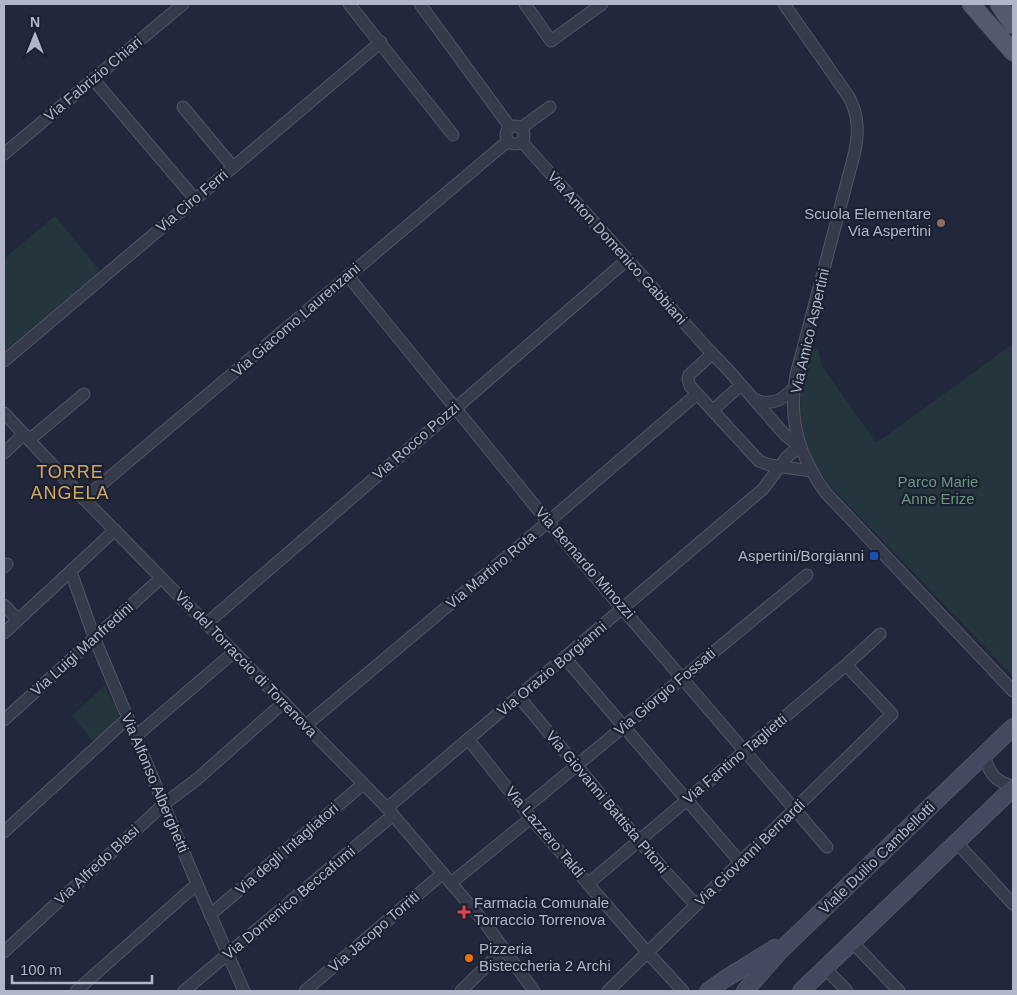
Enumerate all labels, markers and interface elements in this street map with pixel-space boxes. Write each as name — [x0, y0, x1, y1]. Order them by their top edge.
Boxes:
north arrow — [10, 10, 60, 60]
text: N — [30, 14, 40, 30]
street label: Via Fabrizio Chiari — [40, 33, 145, 124]
street label: Via Ciro Ferri — [152, 166, 231, 235]
street label: Via Anton Domenico Gabbiani — [544, 168, 691, 328]
place label: Scuola Elementare Via Aspertini — [804, 205, 931, 239]
marker: Scuola Elementare Via Aspertini — [935, 217, 947, 229]
street label: Via Giacomo Laurenzani — [228, 259, 363, 380]
street label: Via Amico Aspertini — [787, 267, 832, 395]
street label: Via Rocco Pozzi — [369, 398, 462, 483]
district label: TORRE ANGELA — [30, 462, 110, 503]
park label: Parco Marie Anne Erize — [898, 473, 978, 507]
street label: Via Bernardo Minozzi — [532, 503, 638, 622]
street label: Via Martino Rota — [443, 527, 539, 612]
place label: Aspertini/Borgianni — [738, 547, 864, 564]
marker: Aspertini/Borgianni — [868, 550, 880, 562]
street label: Via del Torraccio di Torrenova — [172, 587, 321, 741]
street label: Via Luigi Manfredini — [27, 598, 136, 699]
street label: Via Orazio Borgianni — [494, 618, 610, 719]
street label: Via Giorgio Fossati — [611, 644, 719, 739]
street label: Via Fantino Taglietti — [679, 710, 790, 807]
street label: Via Alfonso Alberghetti — [118, 711, 193, 855]
street label: Via Giovanni Battista Pitoni — [543, 727, 672, 876]
street label: Via Lazzero Taldi — [502, 783, 588, 881]
street label: Via Giovanni Bernardi — [691, 796, 808, 909]
street label: Viale Duilio Cambellotti — [815, 798, 938, 917]
street label: Via degli Intagliatori — [232, 799, 342, 898]
street label: Via Alfredo Blasi — [51, 821, 142, 908]
street label: Via Domenico Beccafumi — [219, 842, 358, 963]
street label: Via Jacopo Torriti — [325, 888, 422, 976]
place label: Farmacia Comunale Torraccio Torrenova — [474, 894, 609, 928]
marker: Farmacia Comunale Torraccio Torrenova — [458, 906, 470, 918]
place label: Pizzeria Bisteccheria 2 Archi — [479, 940, 611, 974]
scale bar — [12, 952, 152, 984]
marker: Pizzeria Bisteccheria 2 Archi — [463, 952, 475, 964]
text: 100 m — [20, 961, 62, 978]

